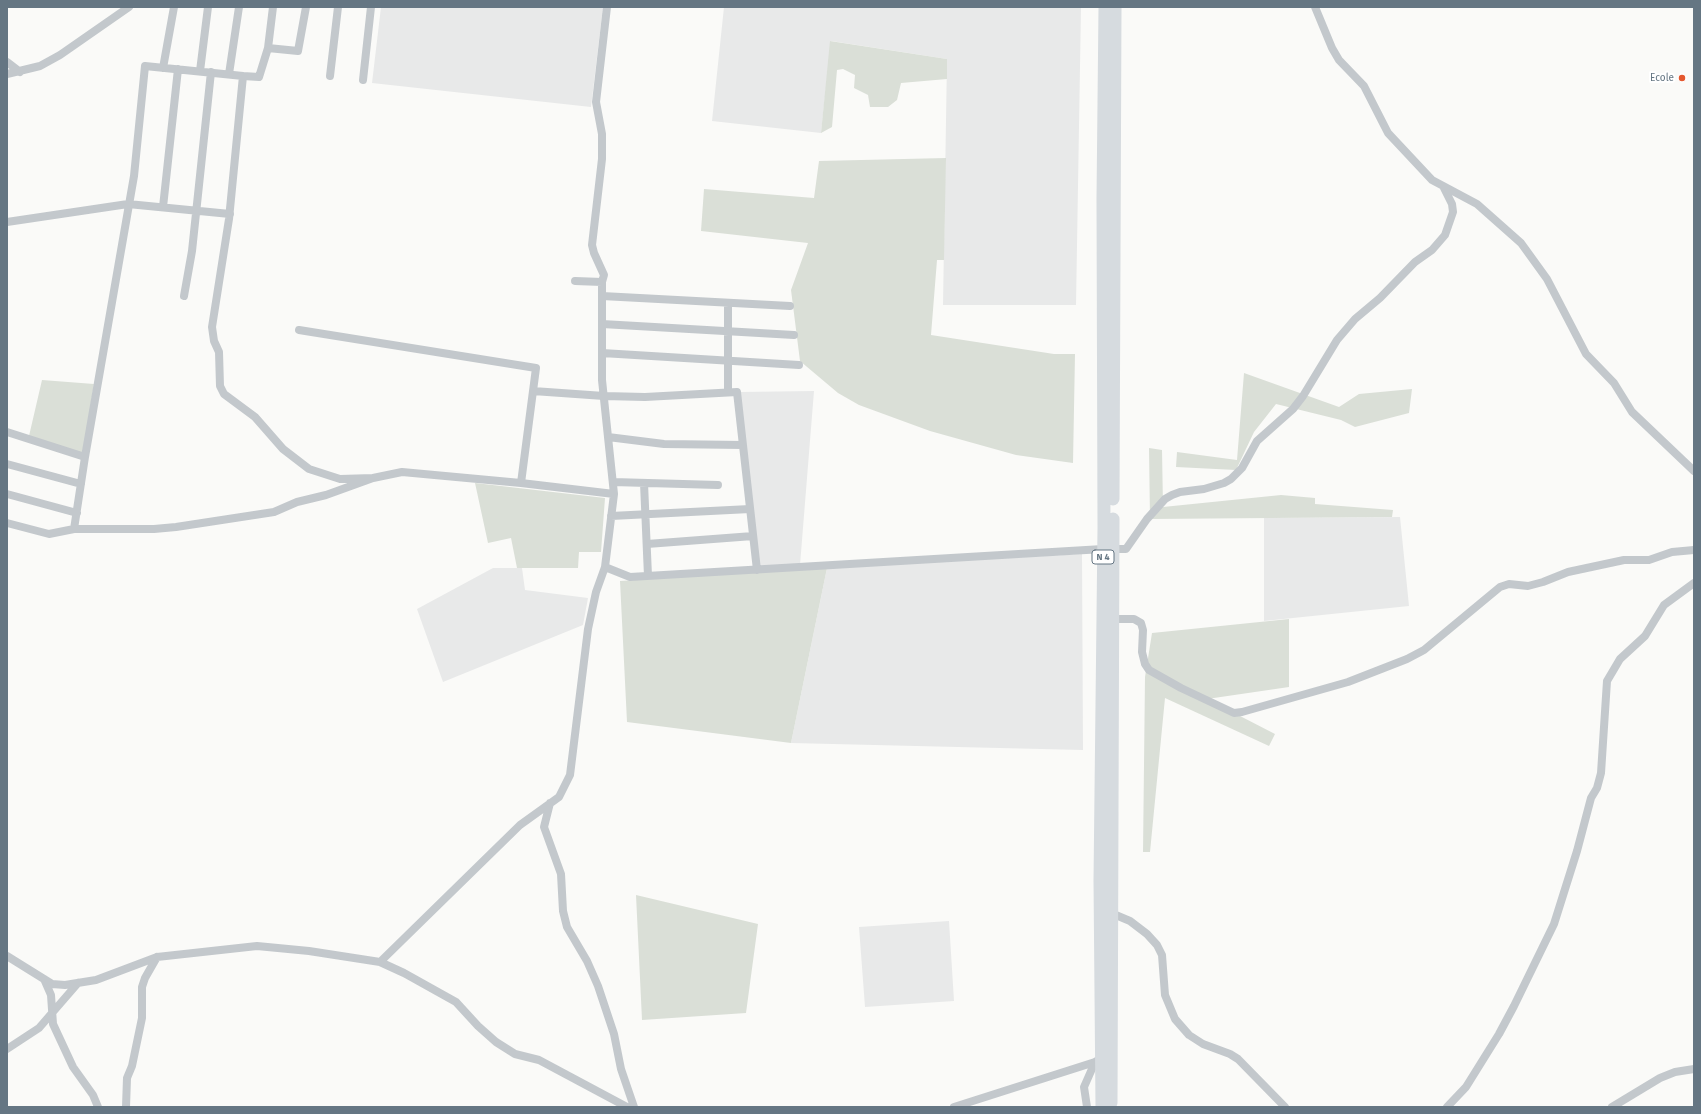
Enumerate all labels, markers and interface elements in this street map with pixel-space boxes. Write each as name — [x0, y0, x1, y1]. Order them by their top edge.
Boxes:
place label: Ecole — [1650, 72, 1674, 84]
marker: Ecole — [1677, 73, 1687, 83]
road number: N 4 — [1092, 550, 1114, 564]

